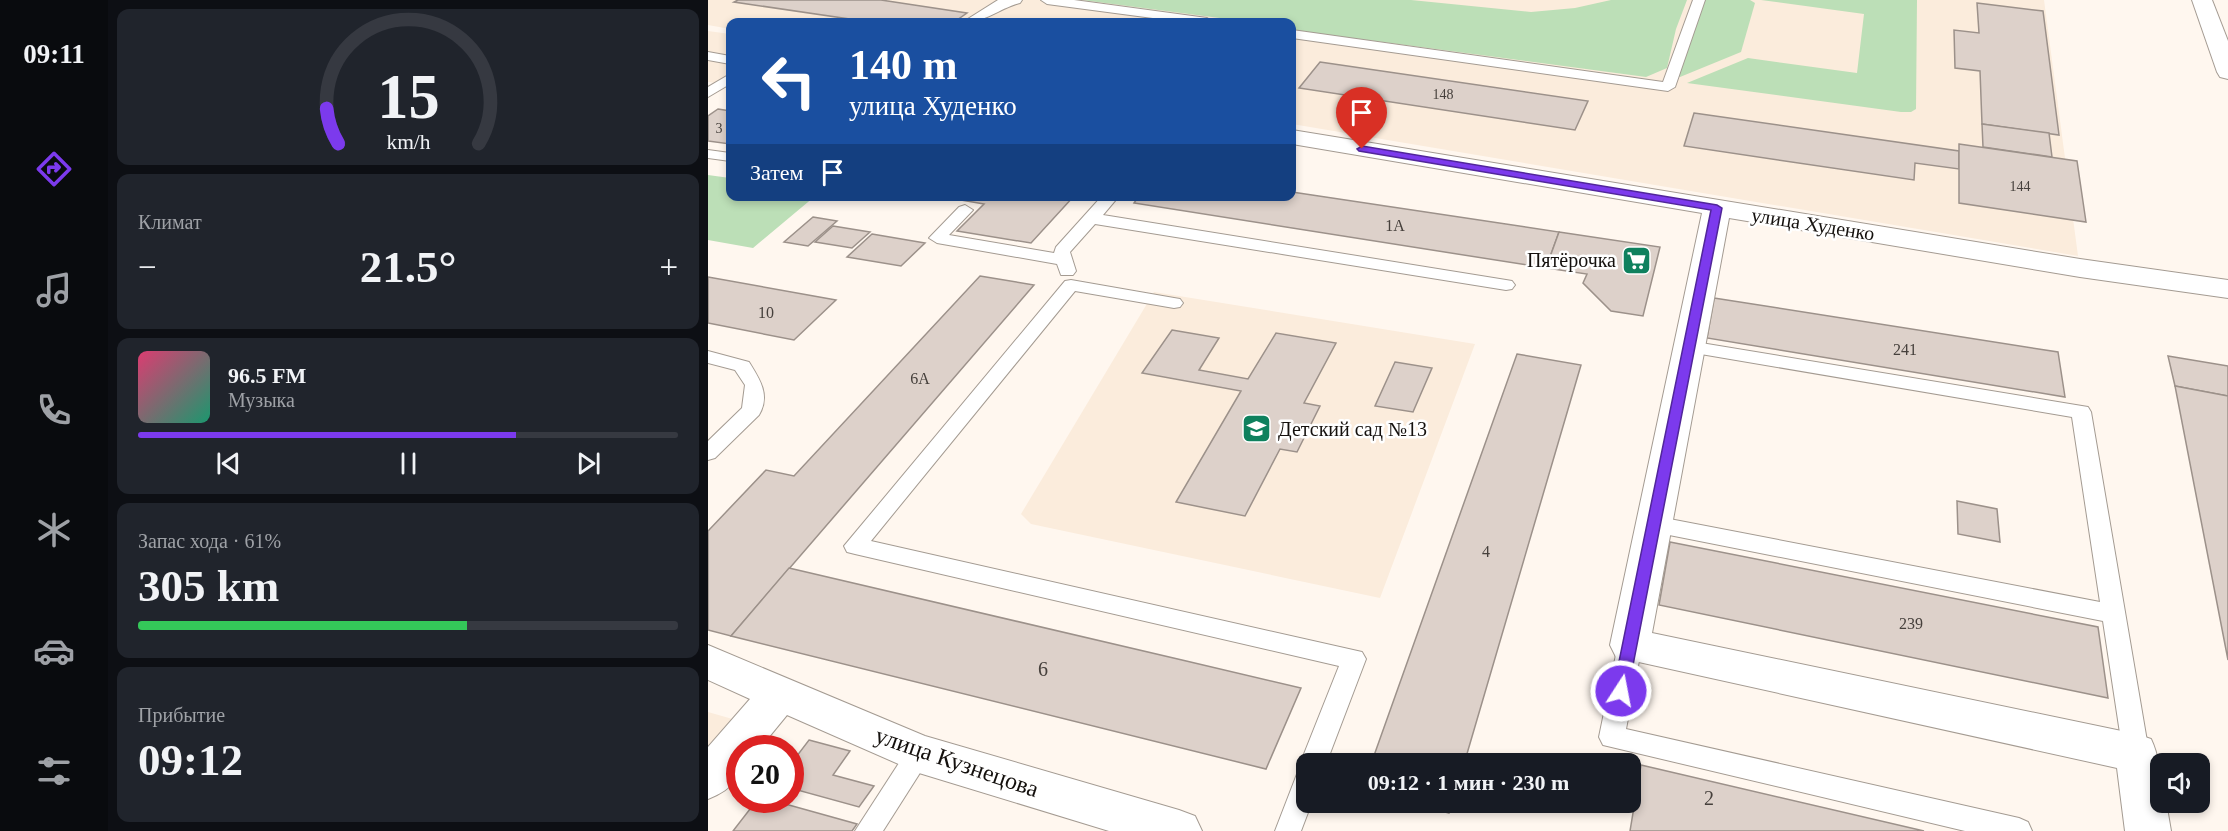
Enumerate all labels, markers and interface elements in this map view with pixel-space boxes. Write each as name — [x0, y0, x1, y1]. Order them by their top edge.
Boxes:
text: 09:11 — [23, 39, 85, 69]
icon: left — [750, 42, 828, 120]
text: 140 m — [849, 42, 958, 88]
text: 15 — [377, 62, 439, 131]
pin — [1336, 87, 1387, 149]
house number: 148 — [1433, 87, 1454, 102]
text: улица Худенко — [849, 91, 1017, 121]
icon: arrive — [1345, 96, 1378, 129]
house number: 3 — [716, 121, 723, 136]
text: km/h — [386, 130, 430, 154]
icon: directions — [33, 148, 75, 190]
icon: arrive — [816, 156, 849, 189]
text: Затем — [750, 160, 804, 185]
house number: 144 — [2010, 179, 2031, 194]
street label: улица Худенко — [1750, 203, 1876, 246]
text: Климат — [138, 211, 202, 233]
house number: 1А — [1385, 217, 1405, 234]
text: 21.5° — [360, 242, 456, 292]
supermarket icon: Пятёрочка — [1621, 244, 1653, 276]
text: − — [138, 249, 157, 285]
text: + — [659, 249, 678, 285]
place label: Пятёрочка — [1527, 249, 1616, 272]
icon: music — [33, 269, 75, 311]
house number: 10 — [758, 304, 774, 321]
house number: 241 — [1893, 341, 1917, 358]
text: 96.5 FM — [228, 363, 306, 388]
house number: 6А — [910, 370, 930, 387]
icon: phone — [33, 389, 75, 431]
text: Музыка — [228, 389, 295, 411]
school or university icon: Детский сад №13 — [1241, 413, 1273, 445]
place label: Детский сад №13 — [1278, 418, 1427, 441]
icon: previous — [212, 447, 245, 480]
icon: pause — [392, 447, 425, 480]
icon: next — [572, 447, 605, 480]
icon: climate — [33, 509, 75, 551]
text: Запас хода · 61% — [138, 530, 281, 552]
house number: 4 — [1482, 543, 1490, 560]
text: 305 km — [138, 561, 279, 611]
house number: 239 — [1899, 615, 1923, 632]
icon: car — [33, 630, 75, 672]
house number: 6 — [1038, 658, 1048, 680]
position arrow — [1589, 659, 1653, 723]
text: Прибытие — [138, 704, 225, 726]
street label: улица Кузнецова — [872, 722, 1042, 802]
text: 09:12 — [138, 735, 243, 785]
speed limit sign: 20 — [726, 735, 804, 813]
icon: filters — [33, 750, 75, 792]
map controls — [2150, 753, 2210, 813]
button: sound — [2150, 753, 2210, 813]
text: 09:12 · 1 мин · 230 m — [1368, 770, 1569, 795]
house number: 2 — [1704, 787, 1714, 809]

